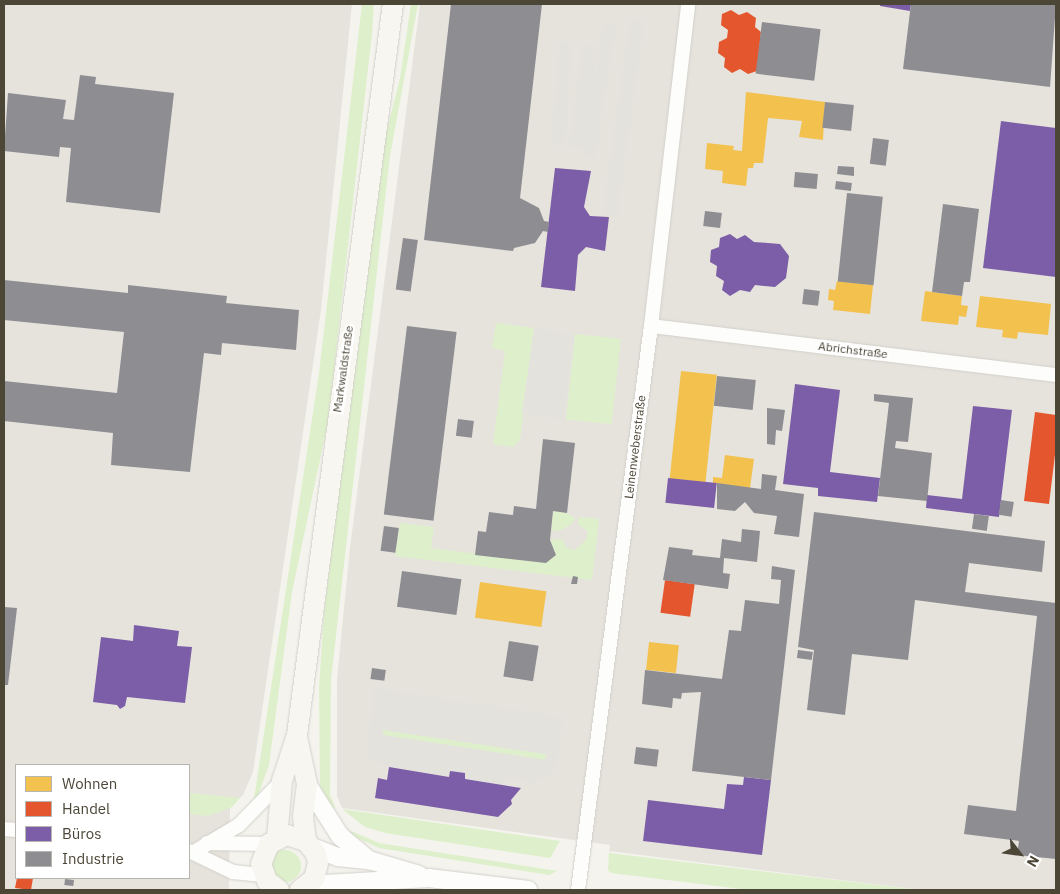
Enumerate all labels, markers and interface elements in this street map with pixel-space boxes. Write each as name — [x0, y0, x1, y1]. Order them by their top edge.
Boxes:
street label: Markwaldstraße — [330, 325, 356, 413]
street label: Abrichstraße — [817, 339, 889, 361]
street label: Leinenweberstraße — [621, 394, 649, 500]
legend — [15, 764, 190, 879]
text: Wohnen — [62, 774, 117, 793]
text: Handel — [62, 799, 110, 818]
text: Büros — [62, 824, 101, 843]
north arrow — [995, 829, 1045, 879]
text: Industrie — [62, 849, 124, 868]
text: N — [1023, 853, 1043, 870]

